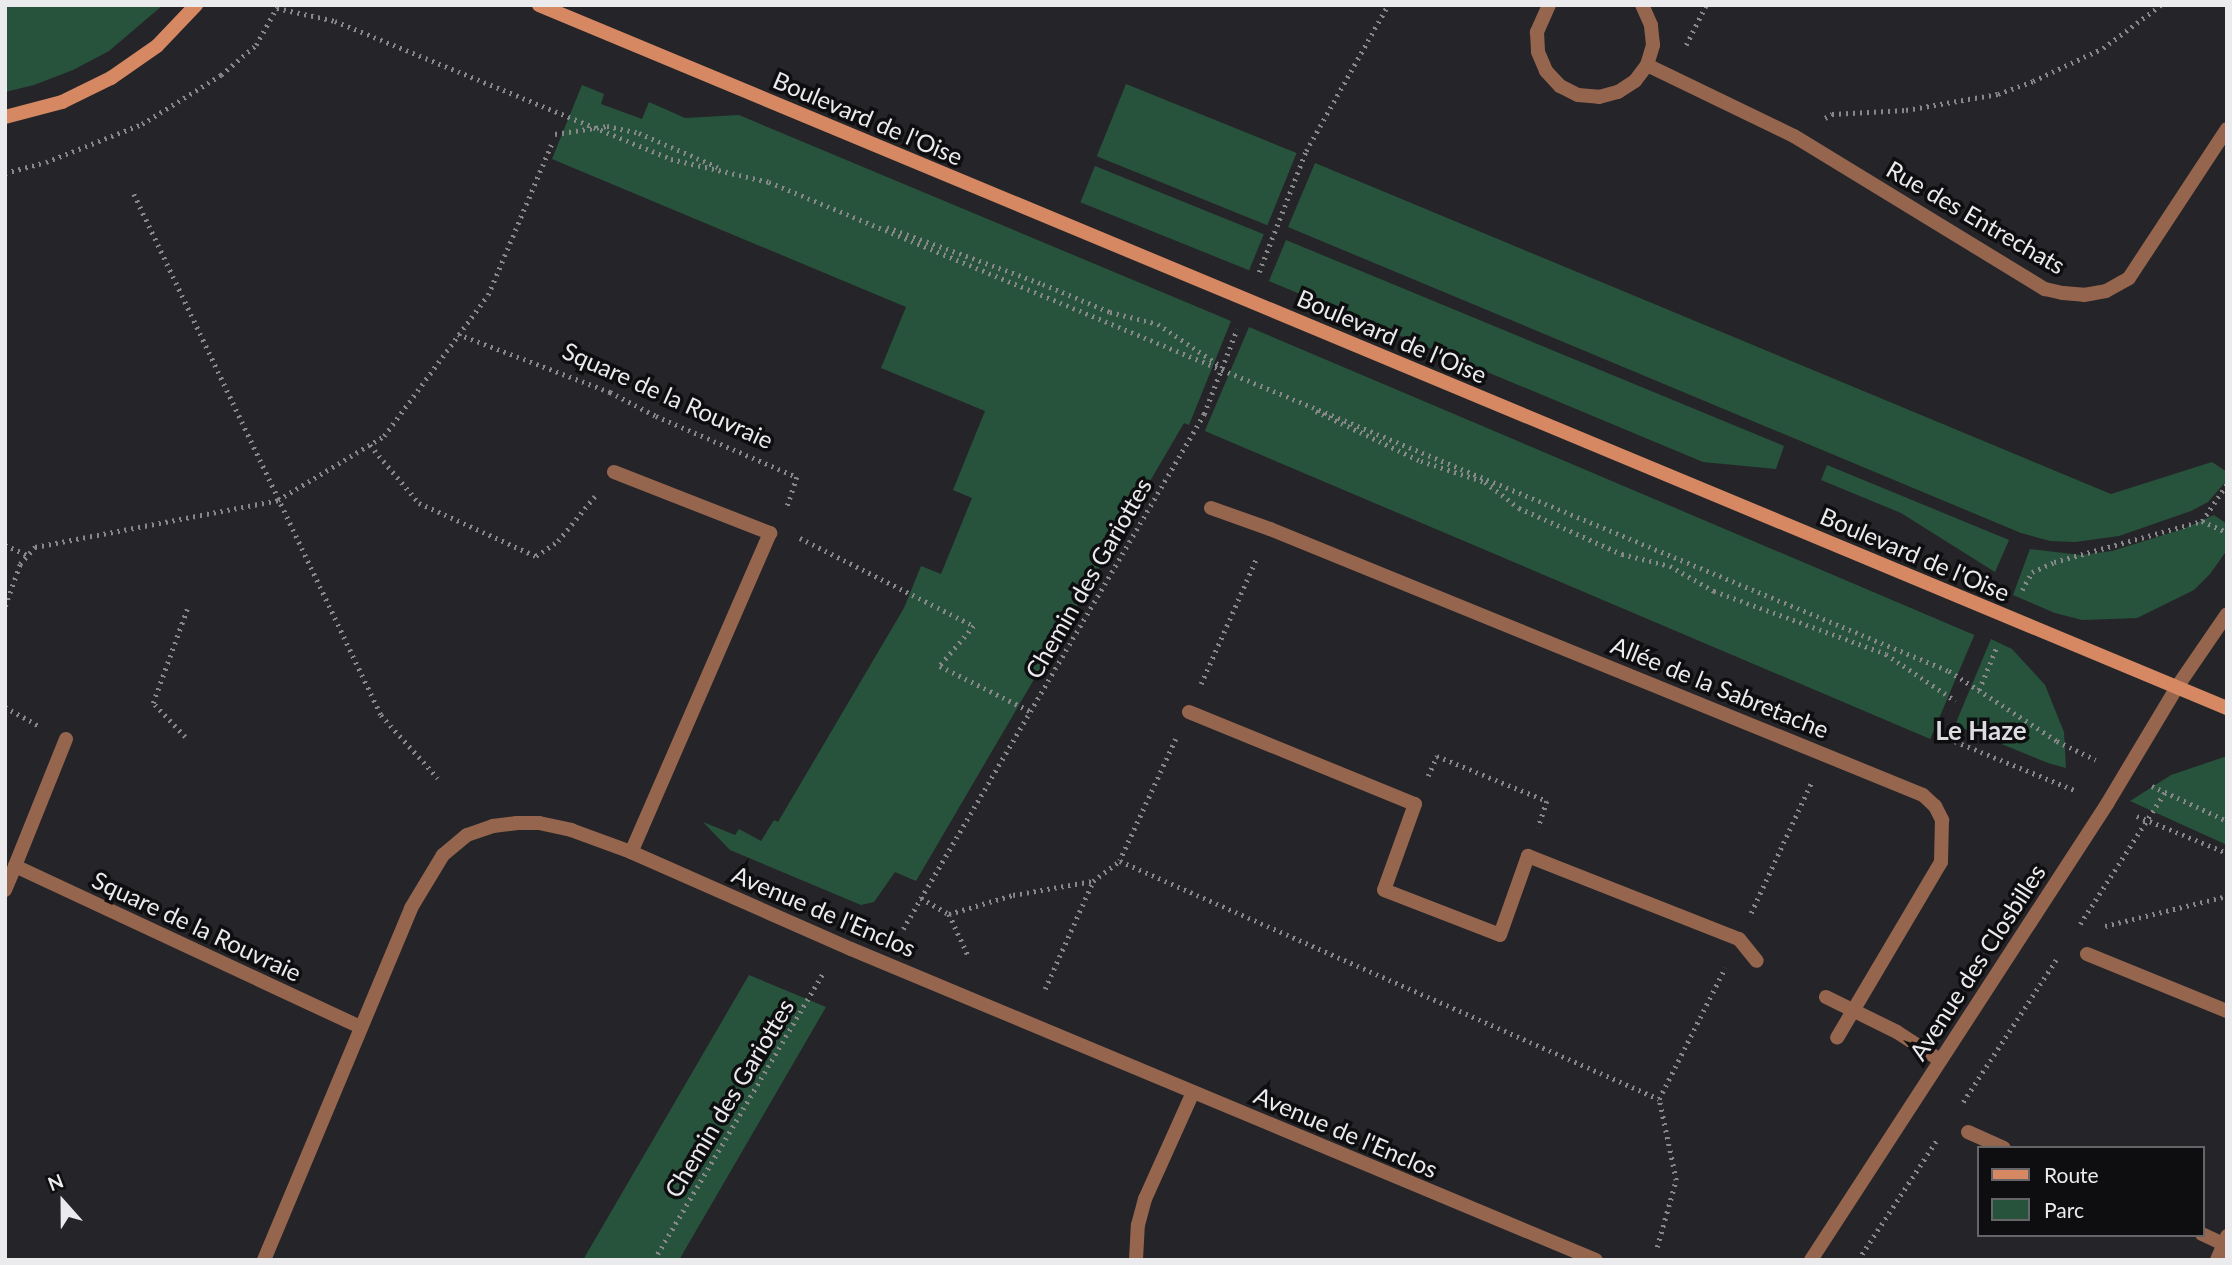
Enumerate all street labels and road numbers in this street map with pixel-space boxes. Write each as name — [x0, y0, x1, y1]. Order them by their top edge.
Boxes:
street label: Boulevard de l'Oise — [769, 65, 967, 171]
street label: Rue des Entrechats — [1882, 154, 2070, 280]
street label: Boulevard de l'Oise — [1293, 283, 1491, 389]
street label: Square de la Rouvraie — [558, 336, 778, 454]
street label: Chemin des Gariottes — [1019, 473, 1157, 683]
street label: Boulevard de l'Oise — [1816, 501, 2014, 607]
street label: Allée de la Sabretache — [1607, 630, 1833, 744]
street label: Avenue de l'Enclos — [728, 859, 920, 963]
street label: Avenue des Closbilles — [1903, 859, 2051, 1065]
street label: Square de la Rouvraie — [88, 865, 306, 987]
street label: Chemin des Gariottes — [658, 994, 800, 1202]
street label: Avenue de l'Enclos — [1250, 1080, 1442, 1184]

